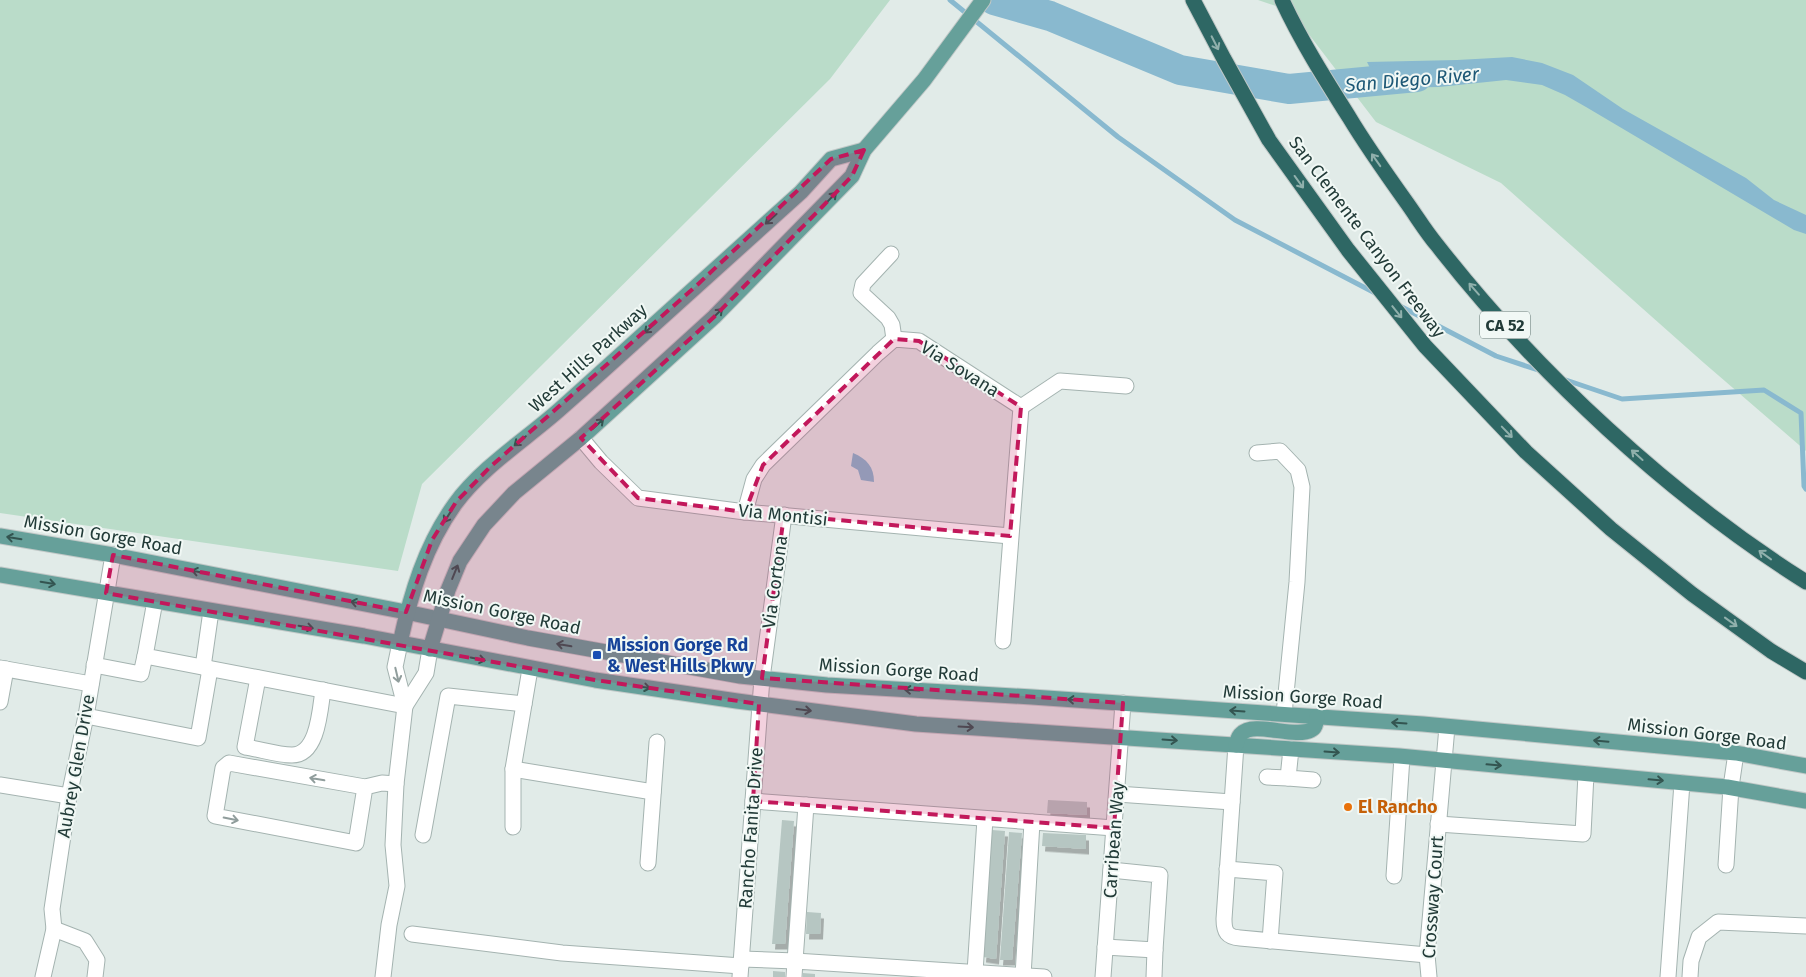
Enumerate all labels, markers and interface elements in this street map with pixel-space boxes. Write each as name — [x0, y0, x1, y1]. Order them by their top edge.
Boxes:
one-way arrow — [1210, 36, 1220, 51]
water label: San Diego River — [1343, 62, 1481, 97]
street label: San Clemente Canyon Freeway — [1284, 132, 1450, 342]
one-way arrow — [1371, 153, 1381, 167]
one-way arrow — [1294, 175, 1305, 188]
one-way arrow — [825, 191, 837, 204]
one-way arrow — [764, 213, 777, 225]
one-way arrow — [1469, 283, 1480, 296]
street label: West Hills Parkway — [524, 299, 652, 417]
one-way arrow — [1392, 305, 1403, 318]
one-way arrow — [711, 307, 723, 320]
road number: CA 52 — [1480, 312, 1530, 338]
one-way arrow — [644, 322, 657, 334]
street label: Via Sovana — [917, 336, 1003, 402]
one-way arrow — [591, 418, 604, 430]
one-way arrow — [1500, 426, 1513, 438]
one-way arrow — [514, 436, 527, 447]
one-way arrow — [1631, 449, 1644, 461]
street label: Via Montisi — [737, 499, 829, 531]
one-way arrow — [442, 508, 452, 522]
street label: Mission Gorge Road — [22, 510, 184, 560]
one-way arrow — [6, 533, 22, 543]
street label: Via Cortona — [758, 534, 792, 630]
one-way arrow — [1759, 549, 1773, 560]
one-way arrow — [451, 565, 460, 581]
one-way arrow — [191, 566, 207, 576]
one-way arrow — [40, 579, 56, 589]
street label: Mission Gorge Road — [421, 585, 583, 639]
one-way arrow — [351, 598, 367, 607]
one-way arrow — [1724, 617, 1737, 628]
one-way arrow — [298, 622, 314, 632]
place label: Mission Gorge Rd & West Hills Pkwy — [607, 634, 754, 677]
one-way arrow — [556, 639, 572, 649]
marker: Mission Gorge Rd & West Hills Pkwy — [591, 649, 603, 661]
street label: Mission Gorge Road — [818, 653, 980, 687]
one-way arrow — [470, 654, 486, 664]
one-way arrow — [393, 666, 402, 682]
street label: Mission Gorge Road — [1222, 680, 1384, 714]
one-way arrow — [635, 683, 651, 693]
one-way arrow — [905, 685, 921, 694]
street label: Aubrey Glen Drive — [53, 693, 99, 839]
one-way arrow — [1067, 695, 1083, 704]
one-way arrow — [796, 705, 812, 715]
one-way arrow — [1229, 707, 1245, 716]
street label: Mission Gorge Road — [1626, 713, 1788, 755]
one-way arrow — [1391, 718, 1407, 727]
one-way arrow — [958, 722, 974, 731]
one-way arrow — [1162, 736, 1178, 745]
one-way arrow — [1593, 736, 1609, 745]
street label: Rancho Fanita Drive — [734, 747, 768, 909]
one-way arrow — [1324, 747, 1340, 756]
one-way arrow — [1486, 760, 1502, 770]
one-way arrow — [309, 773, 325, 783]
one-way arrow — [1648, 775, 1664, 785]
street label: Carribean Way — [1099, 781, 1129, 899]
place label: El Rancho — [1358, 796, 1438, 818]
marker: El Rancho — [1342, 801, 1354, 813]
one-way arrow — [223, 815, 239, 825]
street label: Crossway Court — [1418, 834, 1448, 959]

